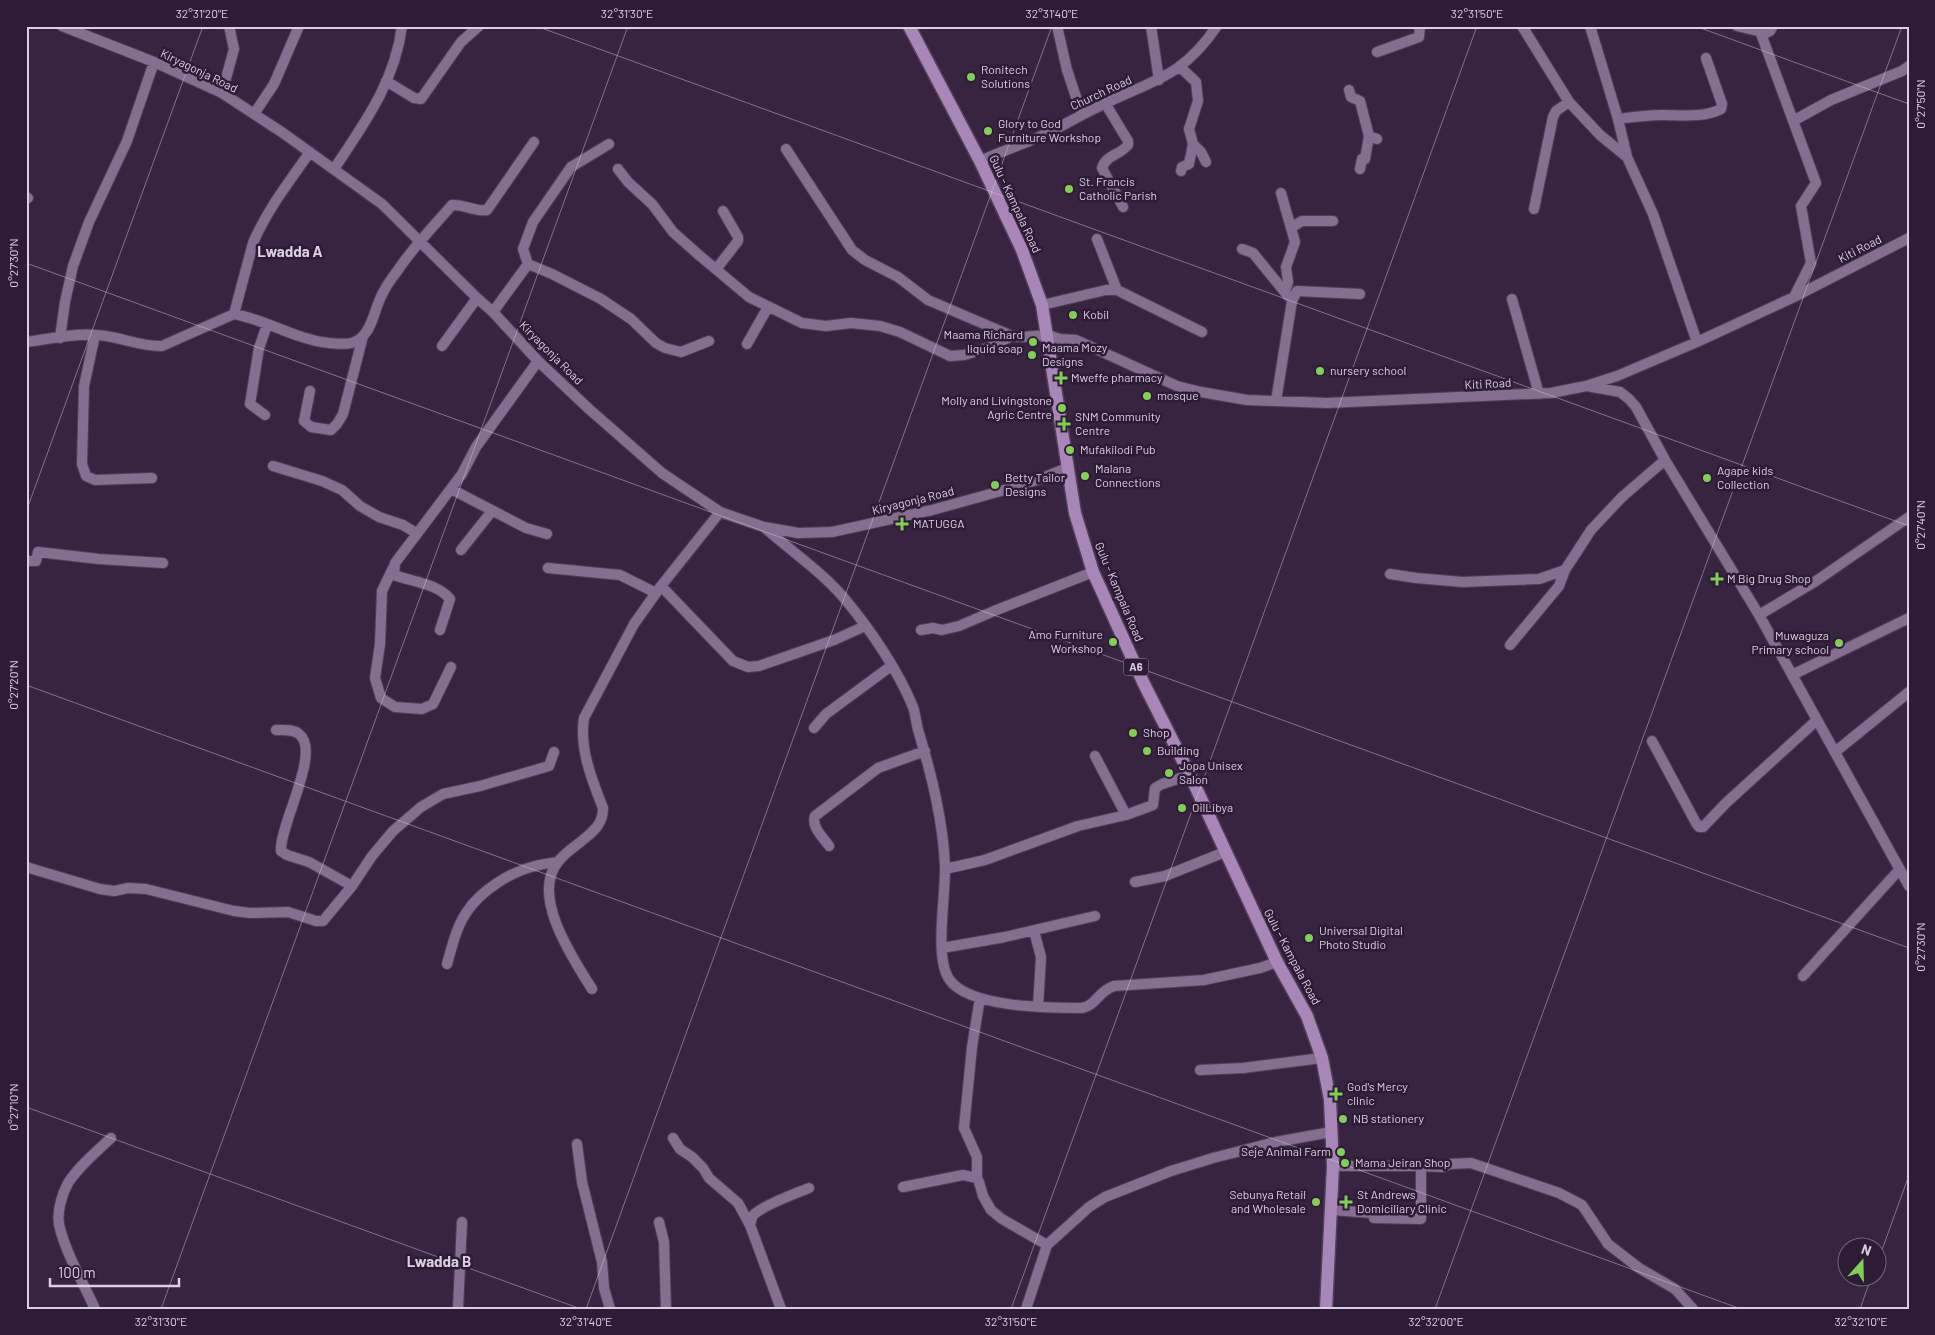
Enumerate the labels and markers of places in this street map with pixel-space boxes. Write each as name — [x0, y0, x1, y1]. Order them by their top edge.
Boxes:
place label: Ronitech Solutions — [981, 62, 1030, 90]
marker: Ronitech Solutions — [965, 71, 977, 83]
place label: Glory to God Furniture Workshop — [998, 116, 1101, 144]
marker: Glory to God Furniture Workshop — [982, 125, 994, 137]
place label: St. Francis Catholic Parish — [1079, 174, 1157, 202]
marker: St. Francis Catholic Parish — [1063, 183, 1075, 195]
place label: Kobil — [1083, 307, 1109, 321]
marker: Kobil — [1067, 309, 1079, 321]
place label: Maama Richard liquid soap — [944, 327, 1023, 355]
marker: Maama Richard liquid soap — [1027, 336, 1039, 348]
place label: Maama Mozy Designs — [1042, 340, 1108, 368]
marker: Maama Mozy Designs — [1026, 349, 1038, 361]
place label: nursery school — [1330, 363, 1406, 377]
marker: nursery school — [1314, 365, 1326, 377]
place label: Mweffe pharmacy — [1071, 370, 1163, 384]
marker: Mweffe pharmacy — [1055, 372, 1067, 384]
place label: mosque — [1157, 388, 1199, 402]
marker: mosque — [1141, 390, 1153, 402]
place label: Molly and Livingstone Agric Centre — [941, 393, 1052, 421]
marker: Molly and Livingstone Agric Centre — [1056, 402, 1068, 414]
place label: SNM Community Centre — [1075, 409, 1161, 437]
marker: SNM Community Centre — [1057, 417, 1071, 431]
place label: Mufakilodi Pub — [1080, 442, 1156, 456]
marker: Mufakilodi Pub — [1064, 444, 1076, 456]
place label: Malana Connections — [1095, 461, 1161, 489]
place label: Agape kids Collection — [1717, 463, 1774, 491]
place label: Betty Tailor Designs — [1005, 470, 1066, 498]
marker: Malana Connections — [1079, 470, 1091, 482]
marker: Agape kids Collection — [1701, 472, 1713, 484]
marker: Betty Tailor Designs — [989, 479, 1001, 491]
place label: MATUGGA — [913, 516, 965, 530]
marker: MATUGGA — [895, 517, 909, 531]
place label: M Big Drug Shop — [1727, 571, 1811, 585]
marker: M Big Drug Shop — [1711, 573, 1723, 585]
place label: Amo Furniture Workshop — [1028, 627, 1103, 655]
place label: Muwaguza Primary school — [1752, 628, 1829, 656]
marker: Amo Furniture Workshop — [1107, 636, 1119, 648]
marker: Muwaguza Primary school — [1833, 637, 1845, 649]
place label: Shop — [1143, 725, 1170, 739]
marker: Shop — [1127, 727, 1139, 739]
place label: Building — [1157, 743, 1199, 757]
marker: Building — [1141, 745, 1153, 757]
place label: Jopa Unisex Salon — [1179, 758, 1243, 786]
marker: Jopa Unisex Salon — [1163, 767, 1175, 779]
place label: OilLibya — [1192, 800, 1233, 814]
marker: OilLibya — [1176, 802, 1188, 814]
place label: Universal Digital Photo Studio — [1319, 923, 1403, 951]
marker: Universal Digital Photo Studio — [1303, 932, 1315, 944]
place label: God's Mercy clinic — [1347, 1079, 1408, 1107]
marker: God's Mercy clinic — [1329, 1087, 1343, 1101]
place label: NB stationery — [1353, 1111, 1425, 1125]
marker: NB stationery — [1337, 1113, 1349, 1125]
place label: Seje Animal Farm — [1241, 1144, 1331, 1158]
marker: Seje Animal Farm — [1335, 1146, 1347, 1158]
place label: Mama Jeiran Shop — [1355, 1155, 1450, 1169]
marker: Mama Jeiran Shop — [1339, 1157, 1351, 1169]
place label: Sebunya Retail and Wholesale — [1229, 1187, 1306, 1215]
place label: St Andrews Domiciliary Clinic — [1357, 1187, 1447, 1215]
marker: St Andrews Domiciliary Clinic — [1339, 1195, 1353, 1209]
marker: Sebunya Retail and Wholesale — [1310, 1196, 1322, 1208]

